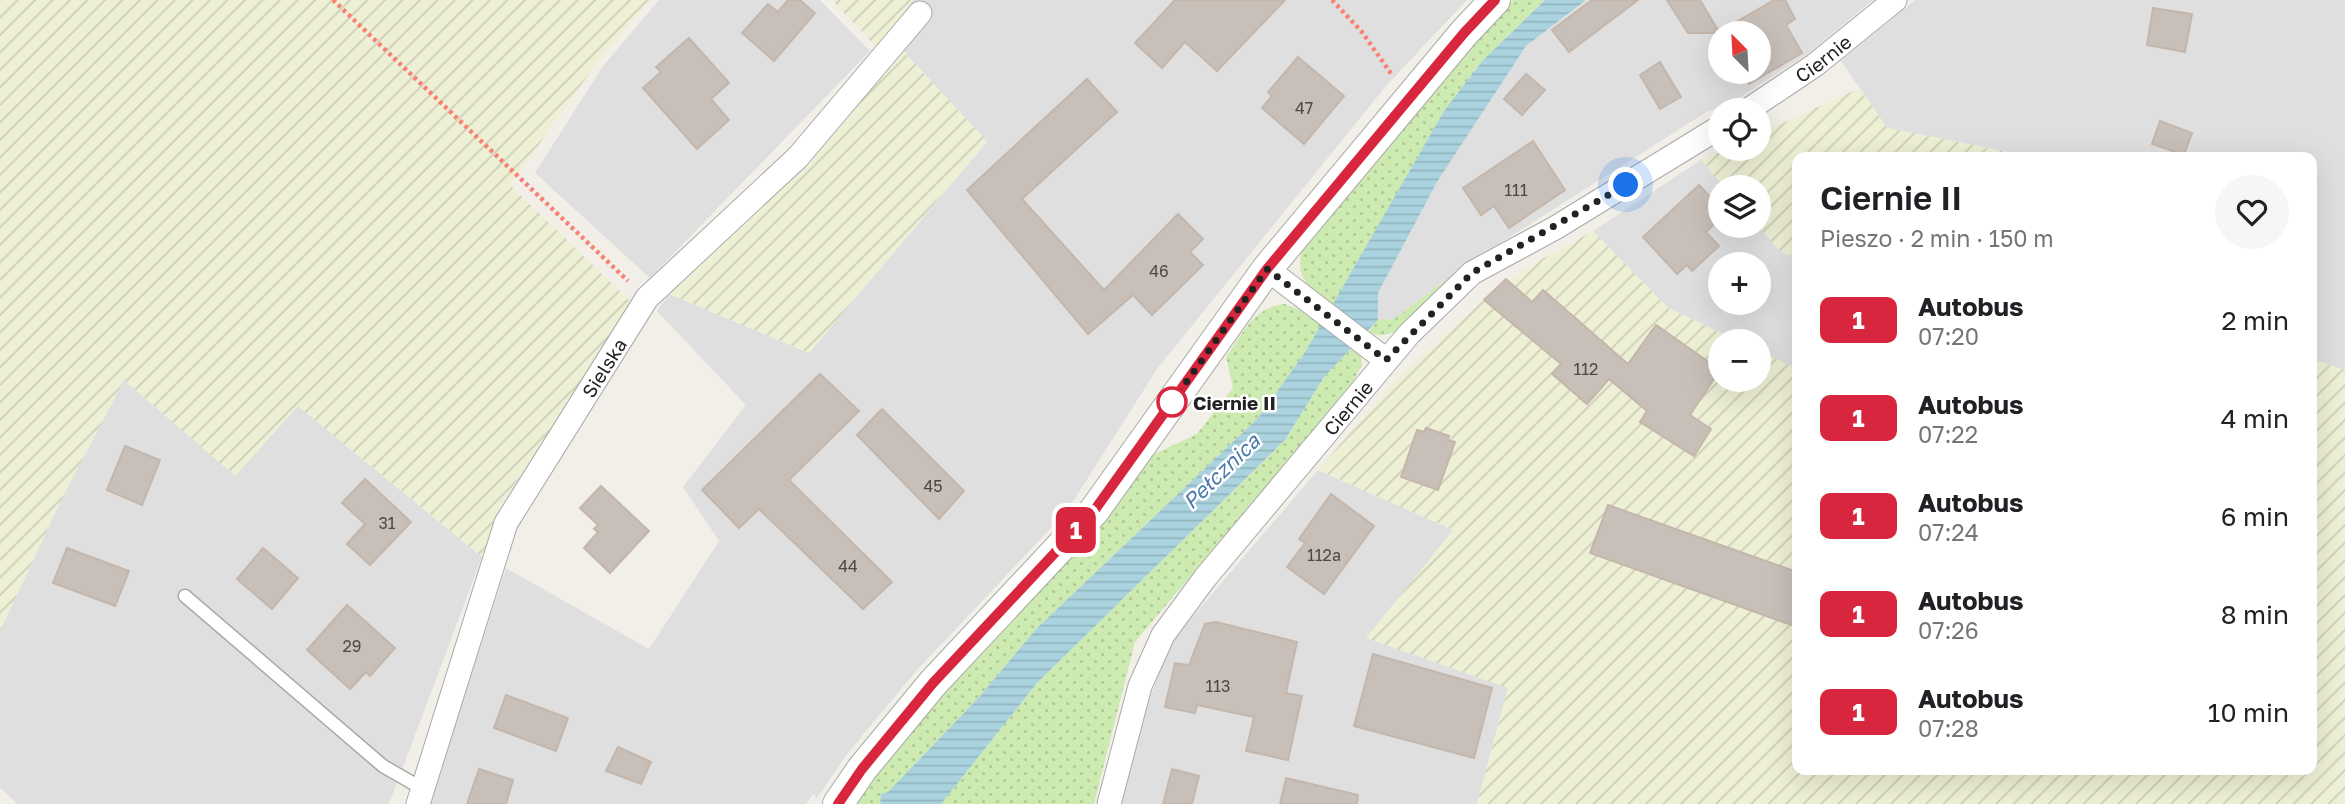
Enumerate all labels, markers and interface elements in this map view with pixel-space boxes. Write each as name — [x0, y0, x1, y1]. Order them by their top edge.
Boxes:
north arrow — [1708, 21, 1771, 84]
map controls — [1708, 21, 1771, 392]
street label: Ciernie — [1790, 29, 1855, 87]
house number: 47 — [1295, 98, 1313, 118]
button: locate — [1708, 98, 1771, 161]
your location — [1608, 167, 1643, 202]
button: layers — [1708, 175, 1771, 238]
button: heart — [2215, 175, 2289, 249]
text: Ciernie II — [1820, 178, 1962, 217]
house number: 111 — [1504, 180, 1528, 200]
text: Pieszo · 2 min · 150 m — [1820, 224, 2054, 252]
button: + — [1708, 252, 1771, 315]
house number: 46 — [1149, 261, 1169, 281]
text: Autobus — [1918, 291, 2024, 322]
text: 1 — [1852, 305, 1865, 334]
text: 2 min — [2221, 305, 2289, 336]
text: 07:20 — [1918, 322, 1979, 350]
button: − — [1708, 329, 1771, 392]
street label: Sielska — [576, 334, 631, 401]
house number: 112 — [1574, 359, 1598, 379]
street label: Ciernie — [1318, 375, 1377, 440]
marker: Ciernie II — [1157, 387, 1187, 417]
text: Autobus — [1918, 389, 2024, 420]
place label: Ciernie II — [1193, 391, 1276, 414]
text: 1 — [1852, 403, 1865, 432]
text: 4 min — [2221, 403, 2289, 434]
text: 07:22 — [1918, 420, 1978, 448]
water label: Pełcznica — [1177, 427, 1266, 514]
house number: 45 — [923, 476, 943, 496]
text: Autobus — [1918, 487, 2024, 518]
text: 1 — [1852, 501, 1865, 530]
text: 6 min — [2221, 501, 2289, 532]
line badge: 1 — [1053, 507, 1099, 553]
house number: 31 — [378, 513, 396, 533]
text: 1 — [1070, 515, 1082, 544]
text: 07:24 — [1918, 518, 1979, 546]
house number: 112a — [1307, 545, 1341, 565]
house number: 44 — [838, 556, 858, 576]
text: Autobus — [1918, 585, 2024, 616]
text: 1 — [1852, 599, 1865, 628]
text: 8 min — [2221, 599, 2289, 630]
text: 07:26 — [1918, 616, 1979, 644]
house number: 29 — [343, 636, 361, 656]
house number: 113 — [1206, 676, 1230, 696]
text: Autobus — [1918, 683, 2024, 714]
text: 1 — [1852, 697, 1865, 726]
text: 10 min — [2208, 697, 2289, 728]
text: 07:28 — [1918, 714, 1979, 742]

